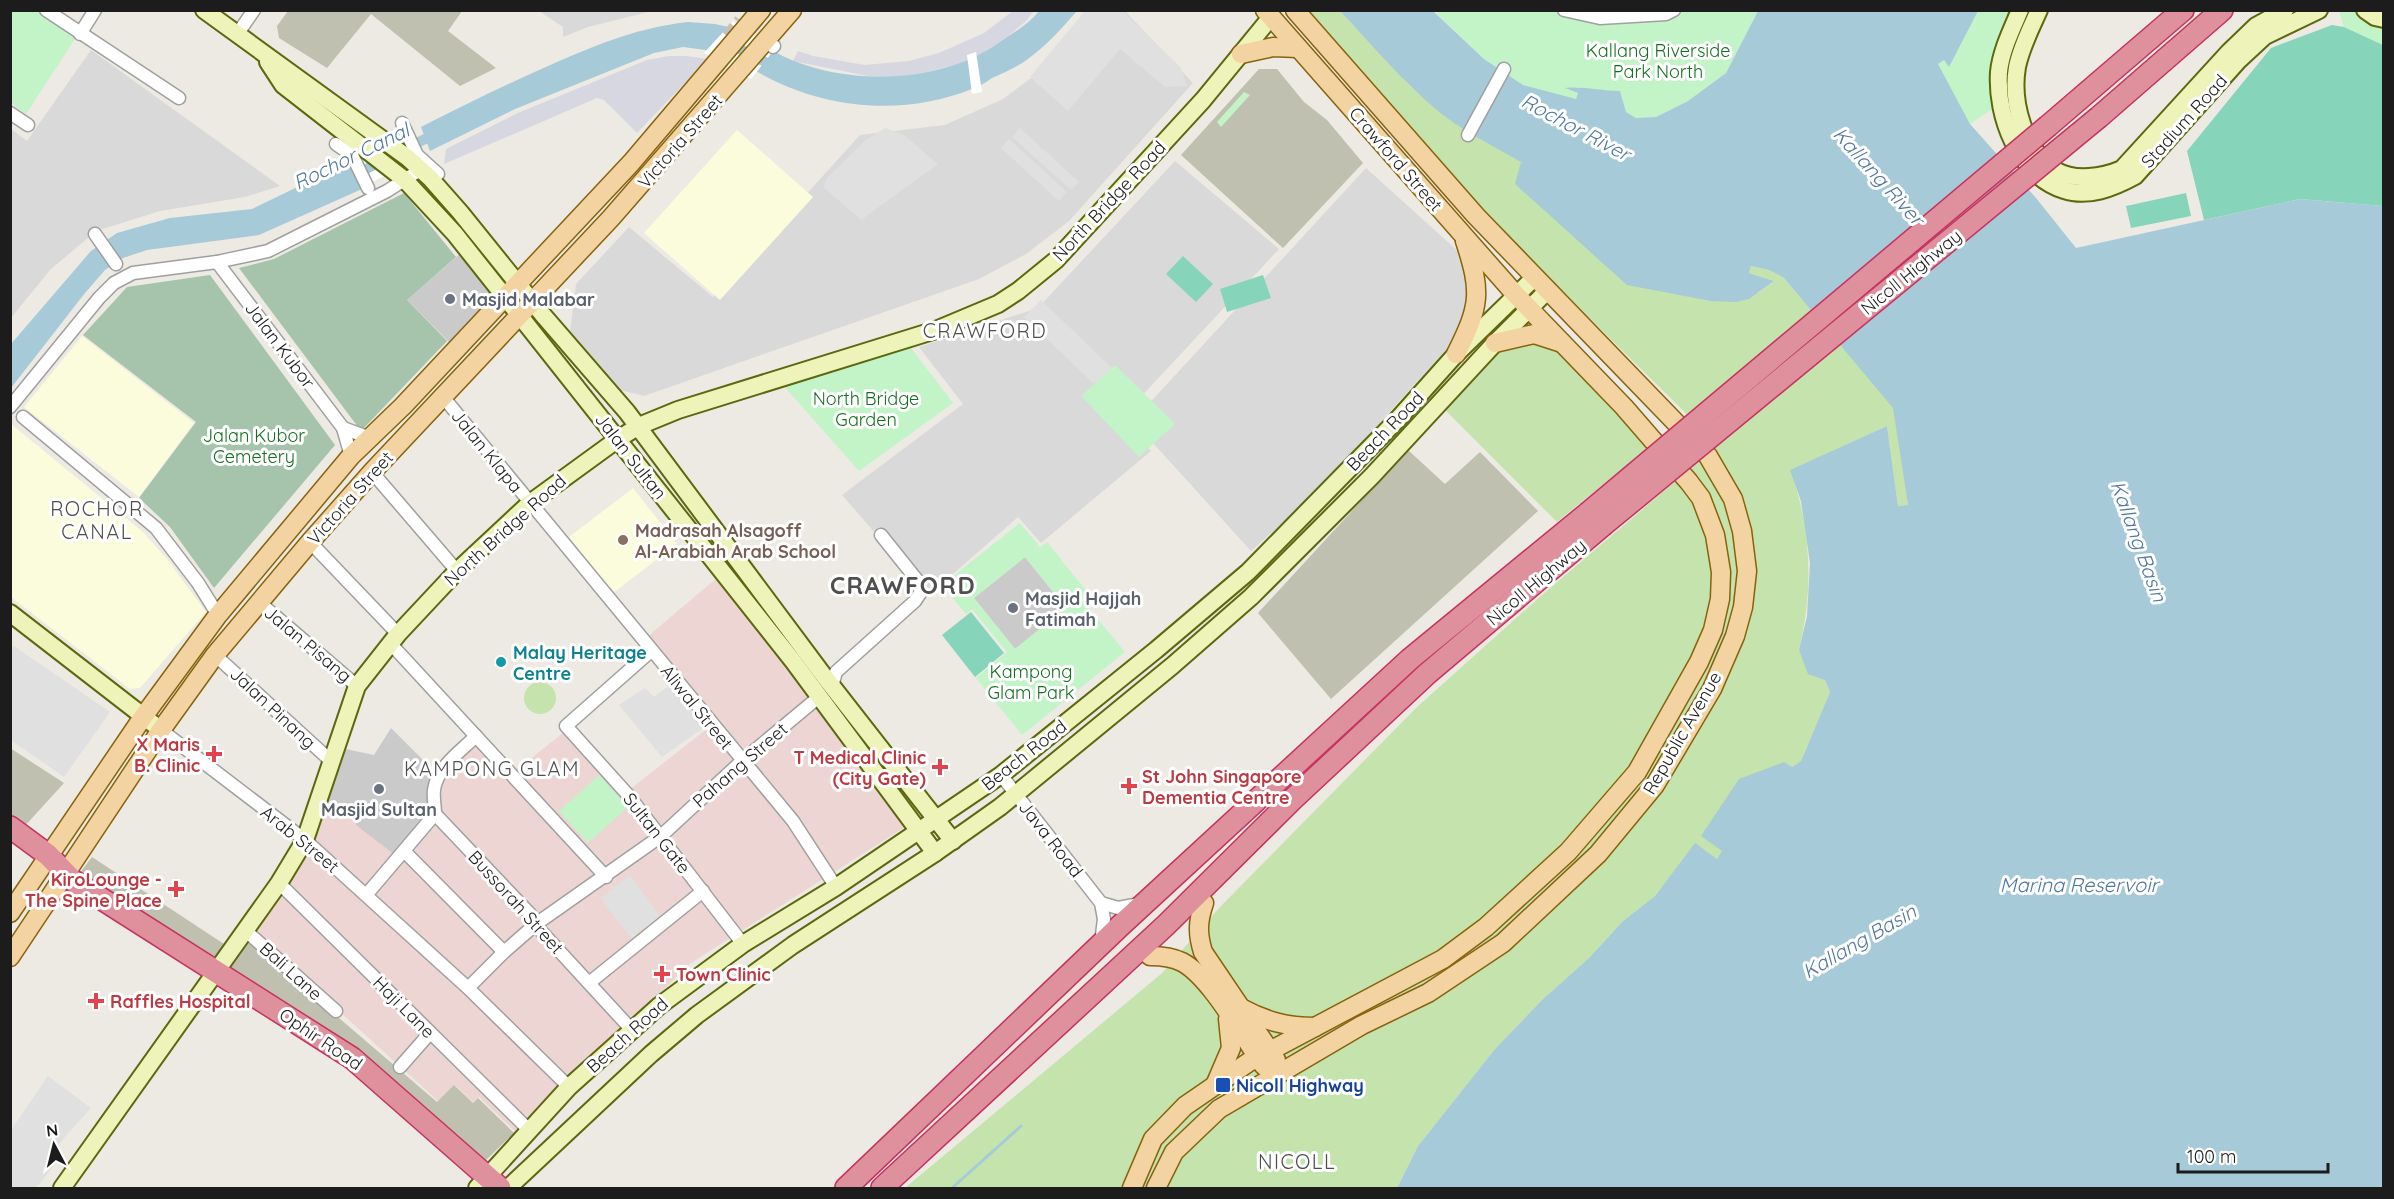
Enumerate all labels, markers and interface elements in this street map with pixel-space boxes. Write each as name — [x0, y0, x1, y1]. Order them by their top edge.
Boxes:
park label: Kallang Riverside Park North — [1586, 39, 1730, 83]
street label: Stadium Road — [2136, 69, 2232, 173]
water label: Rochor River — [1517, 88, 1637, 167]
street label: Victoria Street — [633, 89, 727, 193]
street label: Crawford Street — [1344, 102, 1448, 216]
water label: Rochor Canal — [289, 116, 415, 195]
water label: Kallang River — [1828, 122, 1931, 232]
street label: North Bridge Road — [1047, 136, 1171, 266]
street label: Nicoll Highway — [1856, 224, 1966, 320]
place label: Masjid Malabar — [462, 288, 595, 311]
marker: Masjid Malabar — [443, 292, 457, 306]
street label: Jalan Kubor — [240, 297, 320, 393]
district label: CRAWFORD — [923, 318, 1047, 343]
street label: Beach Road — [1341, 386, 1429, 476]
park label: North Bridge Garden — [813, 387, 919, 431]
street label: Jalan Klapa — [446, 405, 528, 497]
street label: Jalan Sultan — [590, 408, 672, 504]
park label: Jalan Kubor Cemetery — [203, 424, 305, 468]
street label: Victoria Street — [302, 447, 398, 549]
street label: North Bridge Road — [439, 469, 571, 591]
water label: Kallang Basin — [2106, 477, 2173, 605]
district label: ROCHOR CANAL — [50, 496, 144, 544]
place label: Madrasah Alsagoff Al-Arabiah Arab School — [635, 519, 836, 563]
marker: Madrasah Alsagoff Al-Arabiah Arab School — [616, 533, 630, 547]
street label: Nicoll Highway — [1481, 534, 1591, 630]
district label: CRAWFORD — [830, 570, 976, 600]
place label: Masjid Hajjah Fatimah — [1025, 587, 1141, 631]
street label: Jalan Pisang — [260, 601, 356, 687]
marker: Masjid Hajjah Fatimah — [1006, 601, 1020, 615]
place label: Malay Heritage Centre — [513, 641, 647, 685]
marker: Malay Heritage Centre — [494, 655, 508, 669]
street label: Aliwal Street — [656, 660, 738, 754]
park label: Kampong Glam Park — [988, 660, 1075, 704]
street label: Jalan Pinang — [225, 662, 321, 754]
street label: Republic Avenue — [1638, 667, 1726, 799]
street label: Beach Road — [977, 715, 1071, 795]
street label: Pahang Street — [688, 717, 792, 813]
place label: X Maris B. Clinic — [134, 733, 200, 777]
marker: X Maris B. Clinic — [205, 745, 223, 763]
place label: T Medical Clinic (City Gate) — [793, 746, 926, 790]
district label: KAMPONG GLAM — [404, 756, 580, 781]
marker: T Medical Clinic (City Gate) — [931, 758, 949, 776]
place label: St John Singapore Dementia Centre — [1142, 765, 1302, 809]
marker: St John Singapore Dementia Centre — [1120, 777, 1138, 795]
marker: Masjid Sultan — [372, 782, 386, 796]
street label: Sultan Gate — [618, 788, 696, 878]
street label: Java Road — [1014, 796, 1088, 882]
place label: Masjid Sultan — [321, 798, 437, 821]
street label: Arab Street — [256, 800, 344, 878]
street label: Bussorah Street — [463, 845, 569, 959]
place label: KiroLounge - The Spine Place — [25, 868, 162, 912]
water label: Marina Reservoir — [2000, 872, 2160, 897]
marker: KiroLounge - The Spine Place — [167, 880, 185, 898]
water label: Kallang Basin — [1798, 898, 1921, 984]
street label: Bali Lane — [255, 937, 327, 1005]
place label: Town Clinic — [676, 963, 771, 986]
marker: Town Clinic — [653, 965, 671, 983]
street label: Haji Lane — [368, 971, 440, 1043]
place label: Raffles Hospital — [110, 990, 251, 1013]
marker: Raffles Hospital — [87, 992, 105, 1010]
street label: Beach Road — [581, 992, 673, 1078]
street label: Ophir Road — [275, 1003, 367, 1075]
place label: Nicoll Highway — [1236, 1074, 1364, 1097]
marker: Nicoll Highway — [1214, 1076, 1232, 1094]
north arrow — [24, 1115, 84, 1175]
text: N — [45, 1119, 59, 1141]
scale bar — [2178, 1136, 2328, 1174]
text: 100 m — [2187, 1145, 2236, 1168]
district label: NICOLL — [1258, 1149, 1336, 1174]

